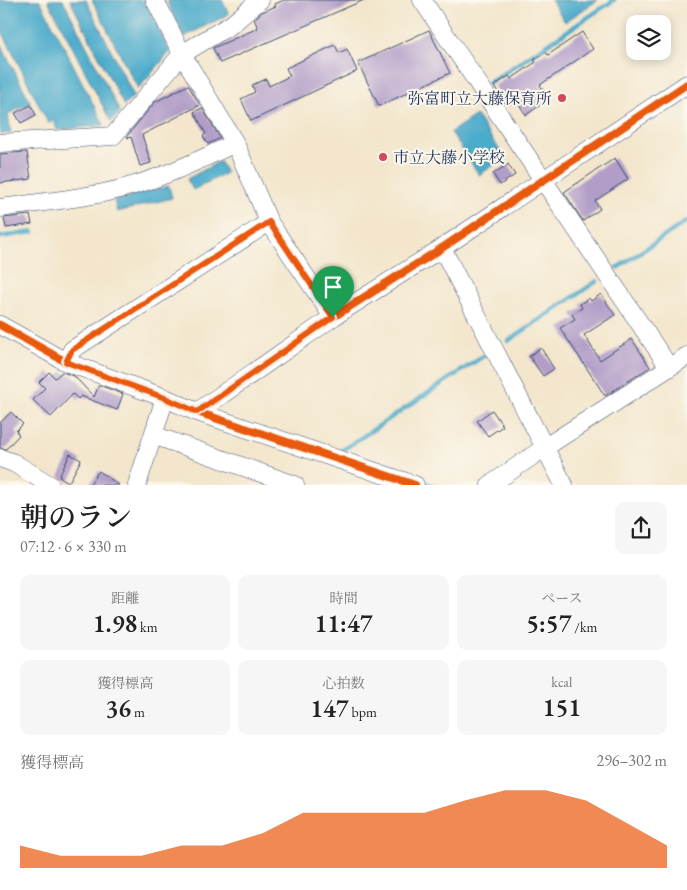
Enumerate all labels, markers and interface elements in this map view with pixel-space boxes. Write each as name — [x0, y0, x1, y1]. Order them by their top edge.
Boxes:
map controls — [626, 15, 671, 60]
button: layers — [626, 15, 671, 60]
place label: 弥富町立大藤保育所 — [408, 88, 552, 109]
marker: 弥富町立大藤保育所 — [556, 92, 568, 104]
place label: 市立大藤小学校 — [393, 147, 505, 168]
marker: 市立大藤小学校 — [377, 151, 389, 163]
pin — [312, 266, 354, 317]
icon: arrive — [319, 273, 347, 301]
text: 朝のラン — [20, 499, 132, 535]
button: share — [615, 502, 667, 554]
text: 07:12 · 6 × 330 m — [20, 536, 127, 557]
text: 距離 — [111, 589, 139, 607]
text: 時間 — [329, 589, 357, 607]
text: ペース — [541, 589, 582, 607]
text: 1.98 — [93, 607, 137, 639]
text: 11:47 — [314, 607, 373, 639]
text: 5:57 — [526, 607, 572, 639]
text: km — [137, 618, 158, 636]
text: /km — [572, 618, 597, 636]
text: kcal — [551, 673, 572, 691]
text: 獲得標高 — [97, 674, 153, 692]
text: 心拍数 — [322, 674, 364, 692]
text: 151 — [543, 691, 581, 723]
text: 36 — [105, 692, 131, 724]
text: 147 — [310, 692, 349, 724]
text: m — [131, 703, 145, 721]
text: bpm — [349, 703, 377, 721]
text: 296–302 m — [596, 750, 667, 771]
text: 獲得標高 — [20, 752, 84, 773]

